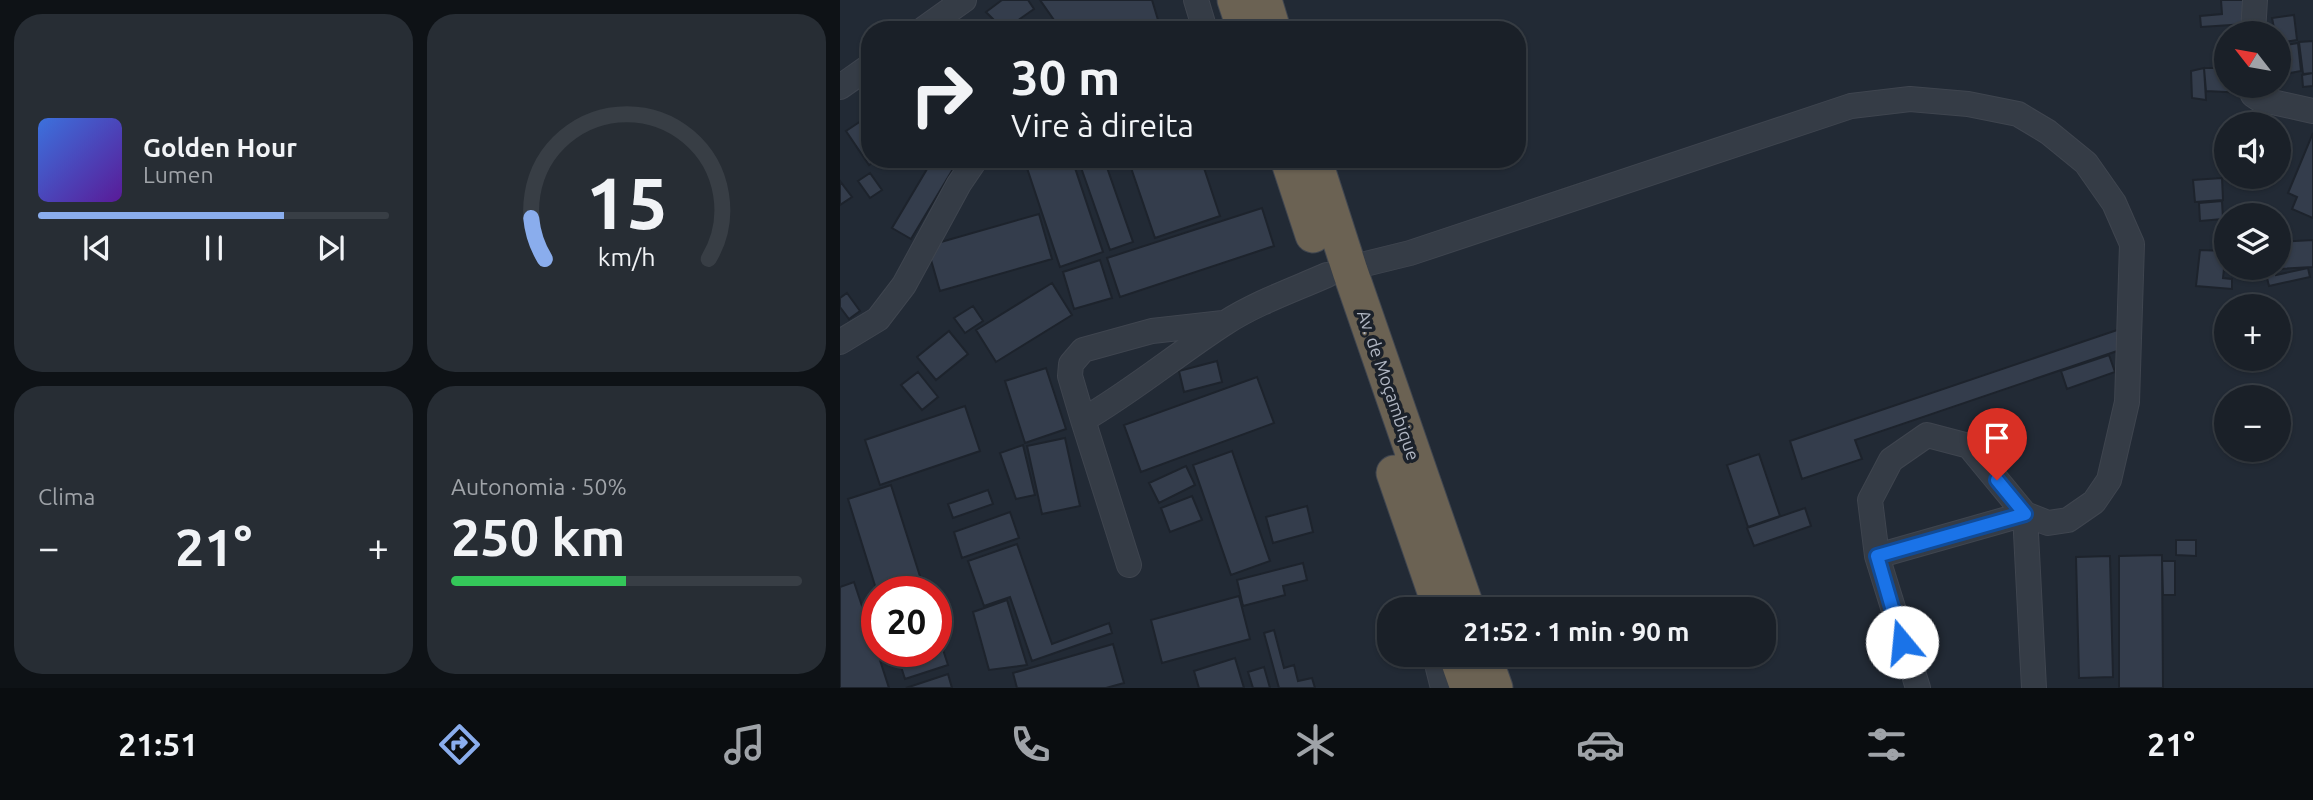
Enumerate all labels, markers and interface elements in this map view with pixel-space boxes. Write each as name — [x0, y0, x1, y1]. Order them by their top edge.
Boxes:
north arrow — [2214, 21, 2291, 98]
map controls — [2214, 21, 2291, 462]
icon: right — [896, 49, 987, 140]
text: 30 m — [1011, 49, 1120, 104]
text: Vire à direita — [1011, 107, 1194, 143]
button: sound — [2214, 112, 2291, 189]
text: Golden Hour — [143, 133, 297, 162]
text: 15 — [585, 161, 668, 243]
text: Lumen — [143, 162, 214, 187]
button: layers — [2214, 203, 2291, 280]
icon: previous — [78, 229, 116, 267]
icon: pause — [195, 229, 233, 267]
icon: next — [312, 229, 350, 267]
text: km/h — [598, 243, 655, 271]
button: + — [2214, 294, 2291, 371]
street label: Av. de Moçambique — [1354, 307, 1424, 463]
button: − — [2214, 385, 2291, 462]
pin — [1967, 408, 2027, 480]
icon: arrive — [1978, 419, 2016, 457]
text: Autonomia · 50% — [451, 474, 627, 499]
text: Clima — [38, 484, 95, 509]
text: 250 km — [451, 508, 625, 566]
text: 21° — [175, 518, 252, 576]
text: − — [38, 526, 59, 568]
text: + — [368, 526, 389, 568]
speed limit sign: 20 — [861, 576, 952, 667]
position arrow — [1865, 605, 1939, 679]
text: 21:52 · 1 min · 90 m — [1463, 617, 1690, 646]
icon: directions — [435, 720, 484, 769]
icon: music — [720, 720, 769, 769]
icon: phone — [1006, 720, 1055, 769]
icon: climate — [1291, 720, 1340, 769]
icon: car — [1576, 720, 1625, 769]
icon: filters — [1862, 720, 1911, 769]
text: 21:51 — [118, 726, 198, 762]
text: 21° — [2147, 726, 2195, 762]

